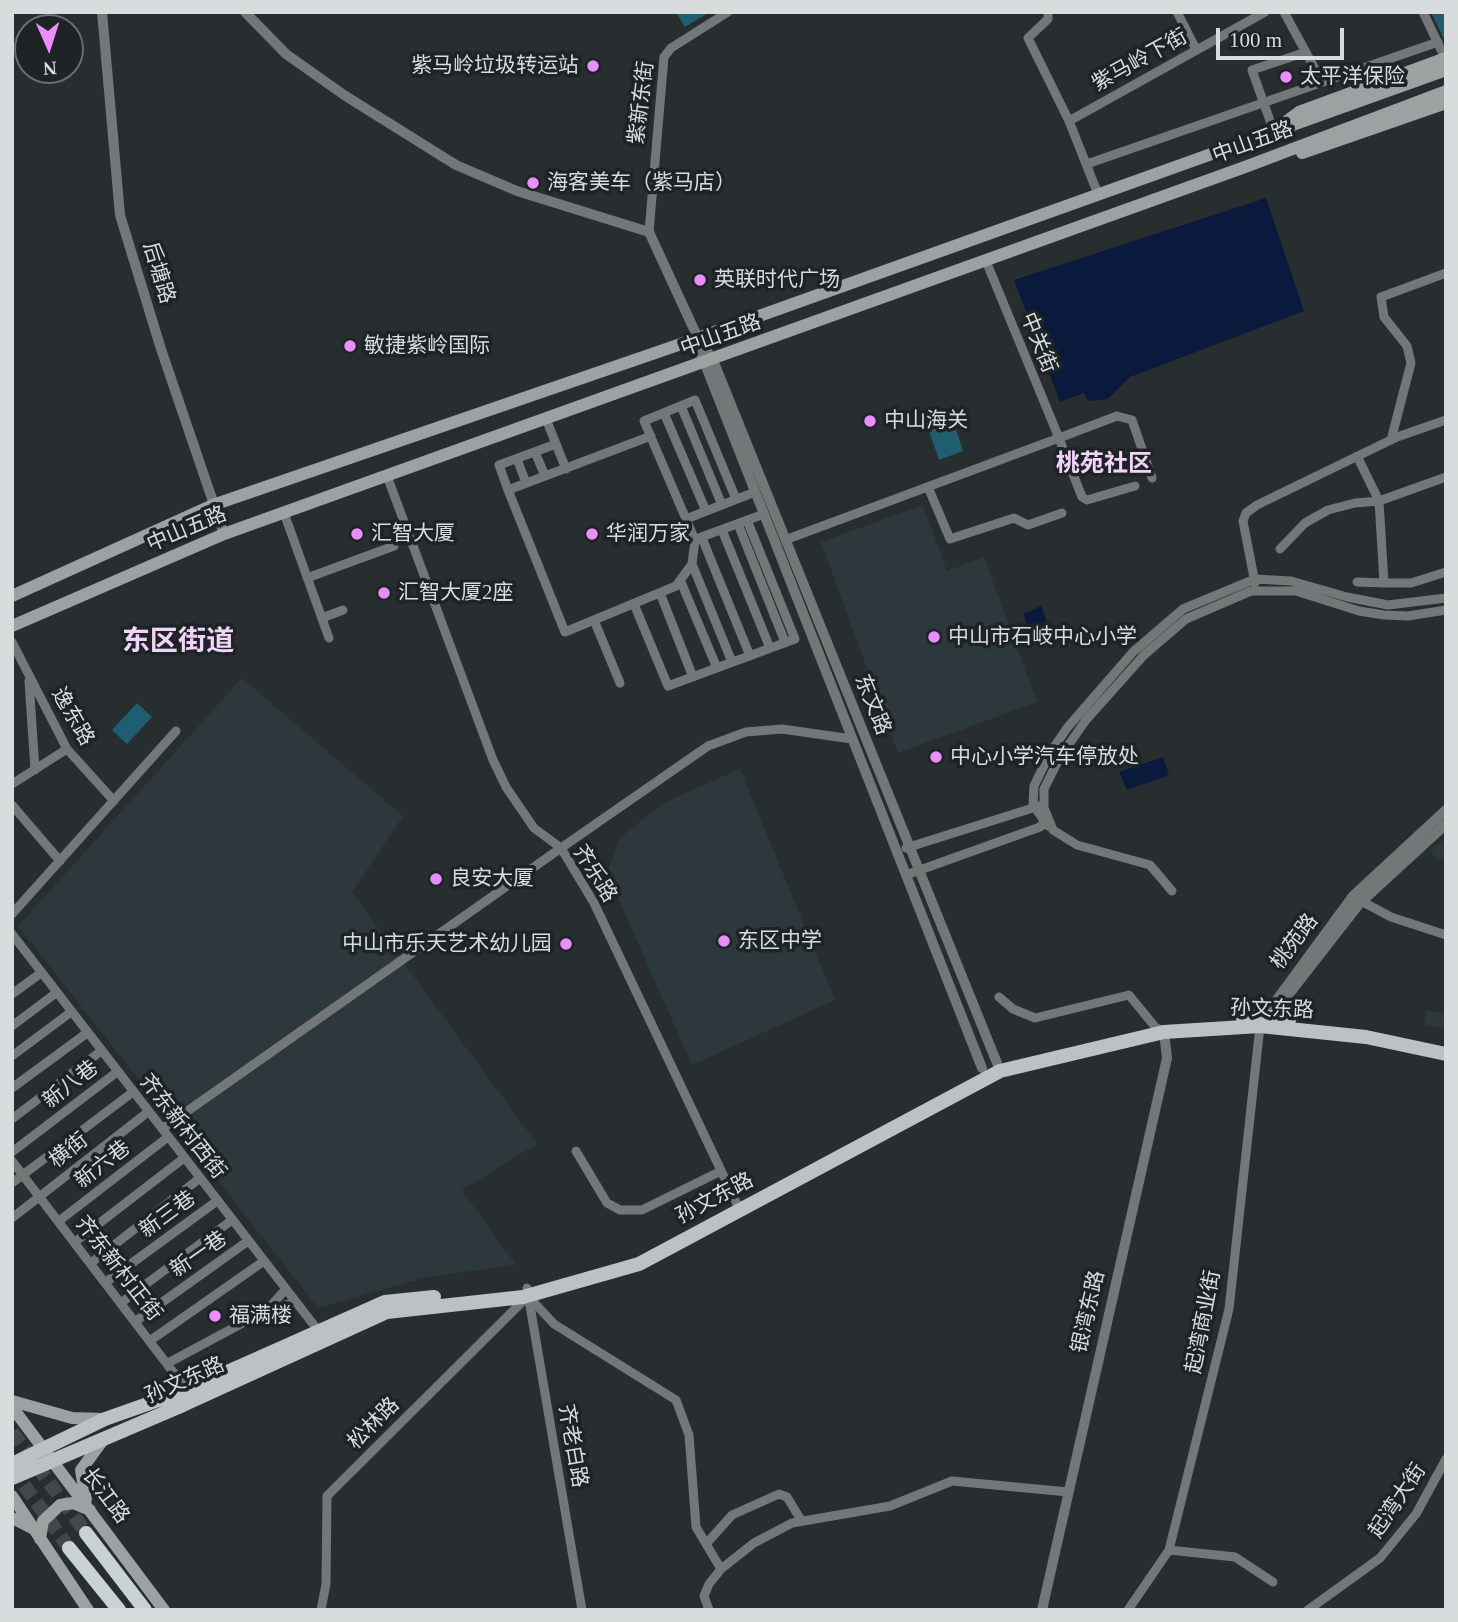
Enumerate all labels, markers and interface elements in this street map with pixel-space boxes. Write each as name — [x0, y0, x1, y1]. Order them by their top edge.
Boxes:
north arrow — [14, 14, 84, 84]
scale bar — [1220, 14, 1348, 58]
street label: 紫马岭下街 — [1088, 25, 1192, 97]
text: 100 m — [1229, 28, 1282, 52]
place label: 紫马岭垃圾转运站 — [411, 53, 579, 79]
text: N — [43, 58, 57, 79]
marker: 紫马岭垃圾转运站 — [585, 58, 601, 74]
street label: 紫新东街 — [624, 60, 660, 146]
place label: 太平洋保险 — [1300, 64, 1405, 90]
marker: 太平洋保险 — [1278, 69, 1294, 85]
street label: 中山五路 — [1209, 117, 1297, 169]
place label: 海客美车（紫马店） — [547, 170, 736, 196]
marker: 海客美车（紫马店） — [525, 175, 541, 191]
street label: 后塘路 — [137, 239, 179, 307]
place label: 英联时代广场 — [714, 267, 840, 293]
marker: 英联时代广场 — [692, 272, 708, 288]
street label: 中关街 — [1015, 309, 1061, 377]
street label: 中山五路 — [677, 310, 765, 362]
place label: 敏捷紫岭国际 — [364, 333, 490, 359]
marker: 敏捷紫岭国际 — [342, 338, 358, 354]
place label: 中山海关 — [884, 408, 968, 434]
marker: 中山海关 — [862, 413, 878, 429]
district label: 桃苑社区 — [1056, 451, 1152, 479]
street label: 中山五路 — [143, 502, 231, 558]
place label: 汇智大厦 — [371, 521, 455, 547]
place label: 华润万家 — [606, 521, 690, 547]
marker: 汇智大厦 — [349, 526, 365, 542]
marker: 华润万家 — [584, 526, 600, 542]
place label: 汇智大厦2座 — [398, 580, 513, 606]
marker: 汇智大厦2座 — [376, 585, 392, 601]
place label: 中山市石岐中心小学 — [948, 624, 1137, 650]
district label: 东区街道 — [122, 626, 234, 660]
marker: 中山市石岐中心小学 — [926, 629, 942, 645]
street label: 东文路 — [849, 671, 895, 739]
street label: 逸东路 — [45, 683, 99, 751]
place label: 中心小学汽车停放处 — [950, 744, 1139, 770]
marker: 中心小学汽车停放处 — [928, 749, 944, 765]
street label: 齐乐路 — [567, 841, 621, 907]
place label: 良安大厦 — [450, 866, 534, 892]
marker: 良安大厦 — [428, 871, 444, 887]
street label: 桃苑路 — [1266, 909, 1324, 975]
place label: 东区中学 — [738, 928, 822, 954]
place label: 中山市乐天艺术幼儿园 — [342, 931, 552, 957]
marker: 东区中学 — [716, 933, 732, 949]
marker: 中山市乐天艺术幼儿园 — [558, 936, 574, 952]
street label: 孙文东路 — [1230, 996, 1314, 1024]
street label: 新八巷 — [38, 1056, 104, 1114]
street label: 齐东新村西街 — [133, 1070, 231, 1184]
street label: 横街 — [45, 1128, 93, 1174]
street label: 新六巷 — [70, 1136, 136, 1194]
street label: 孙文东路 — [672, 1168, 758, 1230]
street label: 新三巷 — [135, 1186, 201, 1244]
street label: 齐东新村正街 — [69, 1212, 167, 1326]
street label: 新一巷 — [166, 1227, 232, 1283]
street label: 银湾东路 — [1067, 1268, 1111, 1356]
street label: 起湾商业街 — [1182, 1268, 1226, 1376]
place label: 福满楼 — [229, 1303, 292, 1329]
marker: 福满楼 — [207, 1308, 223, 1324]
street label: 孙文东路 — [142, 1352, 228, 1410]
street label: 松林路 — [343, 1393, 405, 1455]
street label: 齐老白路 — [552, 1402, 592, 1490]
street label: 起湾大街 — [1364, 1459, 1432, 1543]
street label: 长江路 — [76, 1463, 134, 1529]

